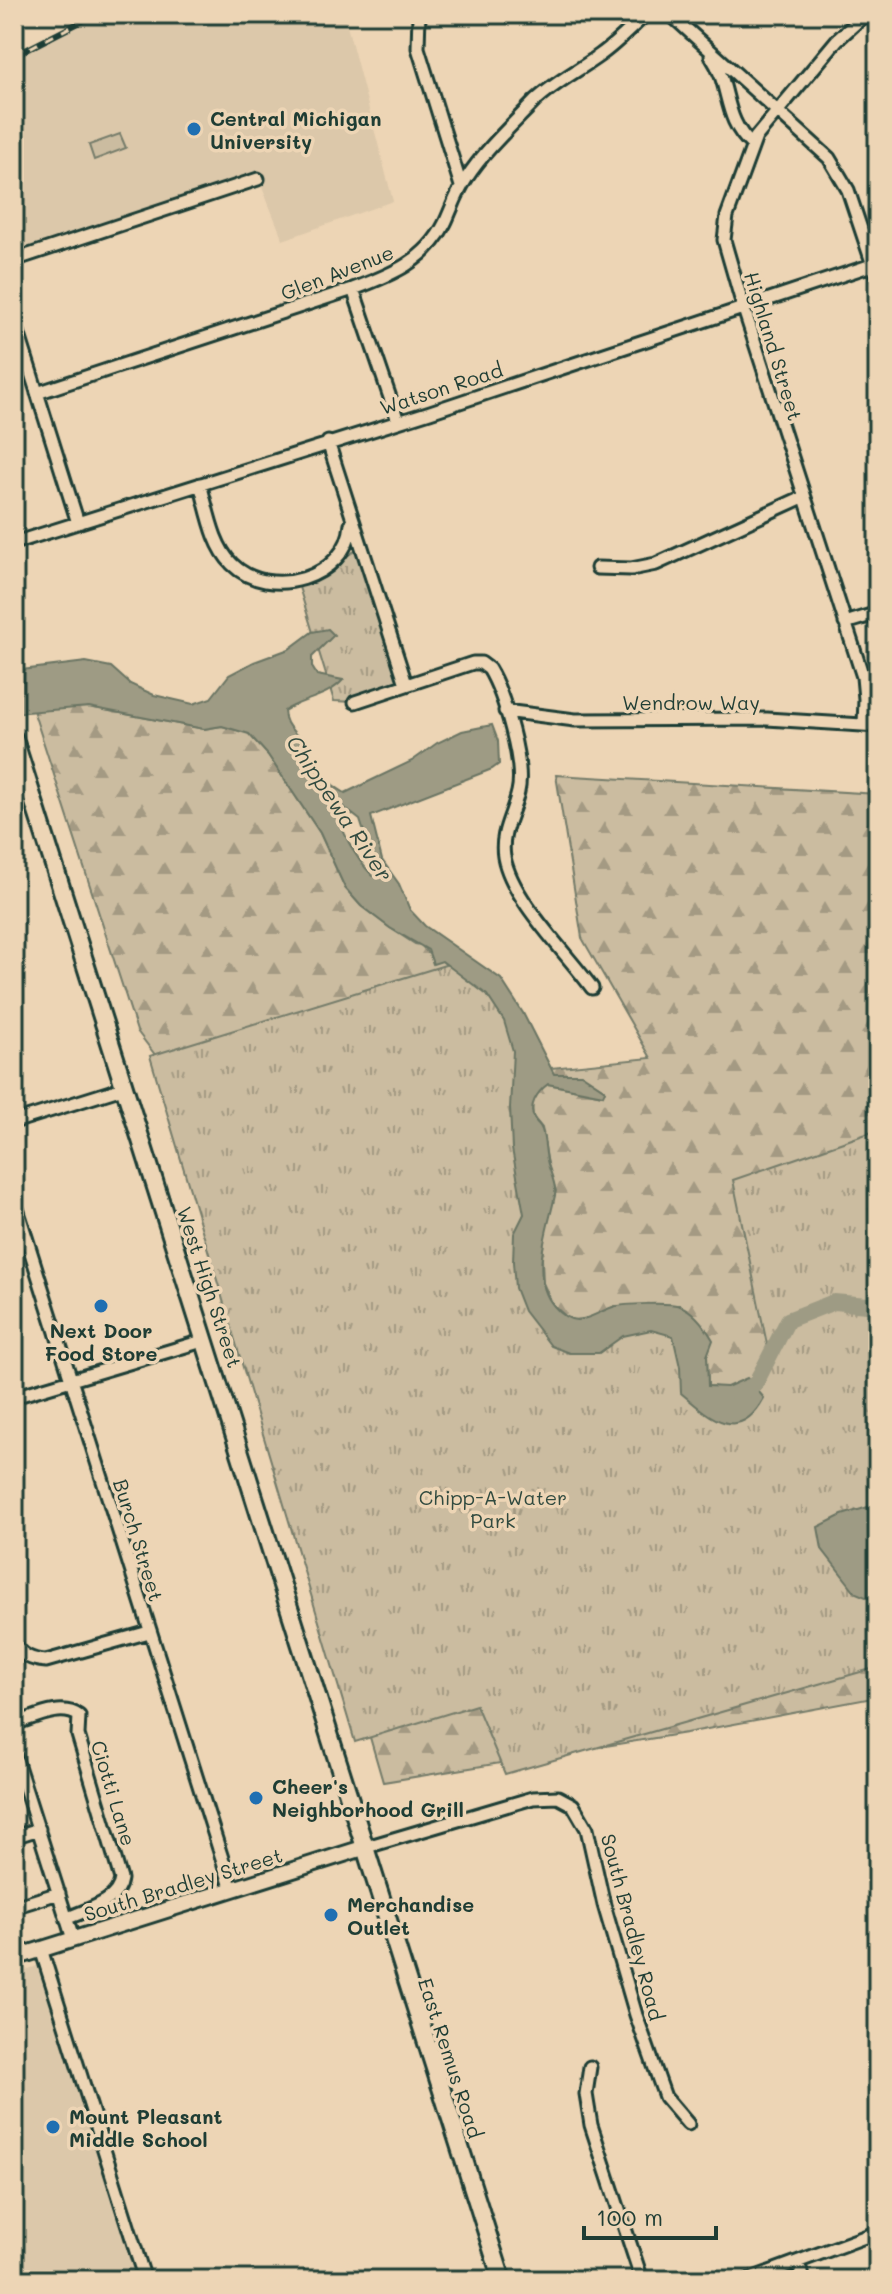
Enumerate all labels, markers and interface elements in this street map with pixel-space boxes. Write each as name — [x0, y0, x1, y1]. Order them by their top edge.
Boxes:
place label: Central Michigan University — [210, 105, 381, 154]
marker: Central Michigan University — [185, 120, 203, 138]
street label: Glen Avenue — [277, 239, 397, 305]
street label: Highland Street — [739, 268, 809, 424]
street label: Watson Road — [376, 356, 506, 420]
street label: Wendrow Way — [622, 689, 760, 715]
water label: Chippewa River — [280, 729, 400, 887]
street label: West High Street — [172, 1203, 248, 1371]
marker: Next Door Food Store — [92, 1297, 110, 1315]
place label: Next Door Food Store — [45, 1317, 157, 1366]
street label: Burch Street — [108, 1476, 170, 1604]
park label: Chipp-A-Water Park — [419, 1484, 567, 1533]
street label: Ciotti Lane — [86, 1737, 142, 1849]
place label: Cheer's Neighborhood Grill — [272, 1773, 464, 1822]
marker: Cheer's Neighborhood Grill — [247, 1789, 265, 1807]
street label: South Bradley Road — [596, 1831, 670, 2023]
street label: South Bradley Street — [81, 1841, 285, 1927]
place label: Merchandise Outlet — [347, 1891, 474, 1940]
marker: Merchandise Outlet — [322, 1906, 340, 1924]
street label: East Remus Road — [413, 1975, 489, 2141]
place label: Mount Pleasant Middle School — [69, 2103, 222, 2152]
marker: Mount Pleasant Middle School — [44, 2118, 62, 2136]
scale bar — [584, 2190, 716, 2240]
text: 100 m — [596, 2201, 663, 2232]

